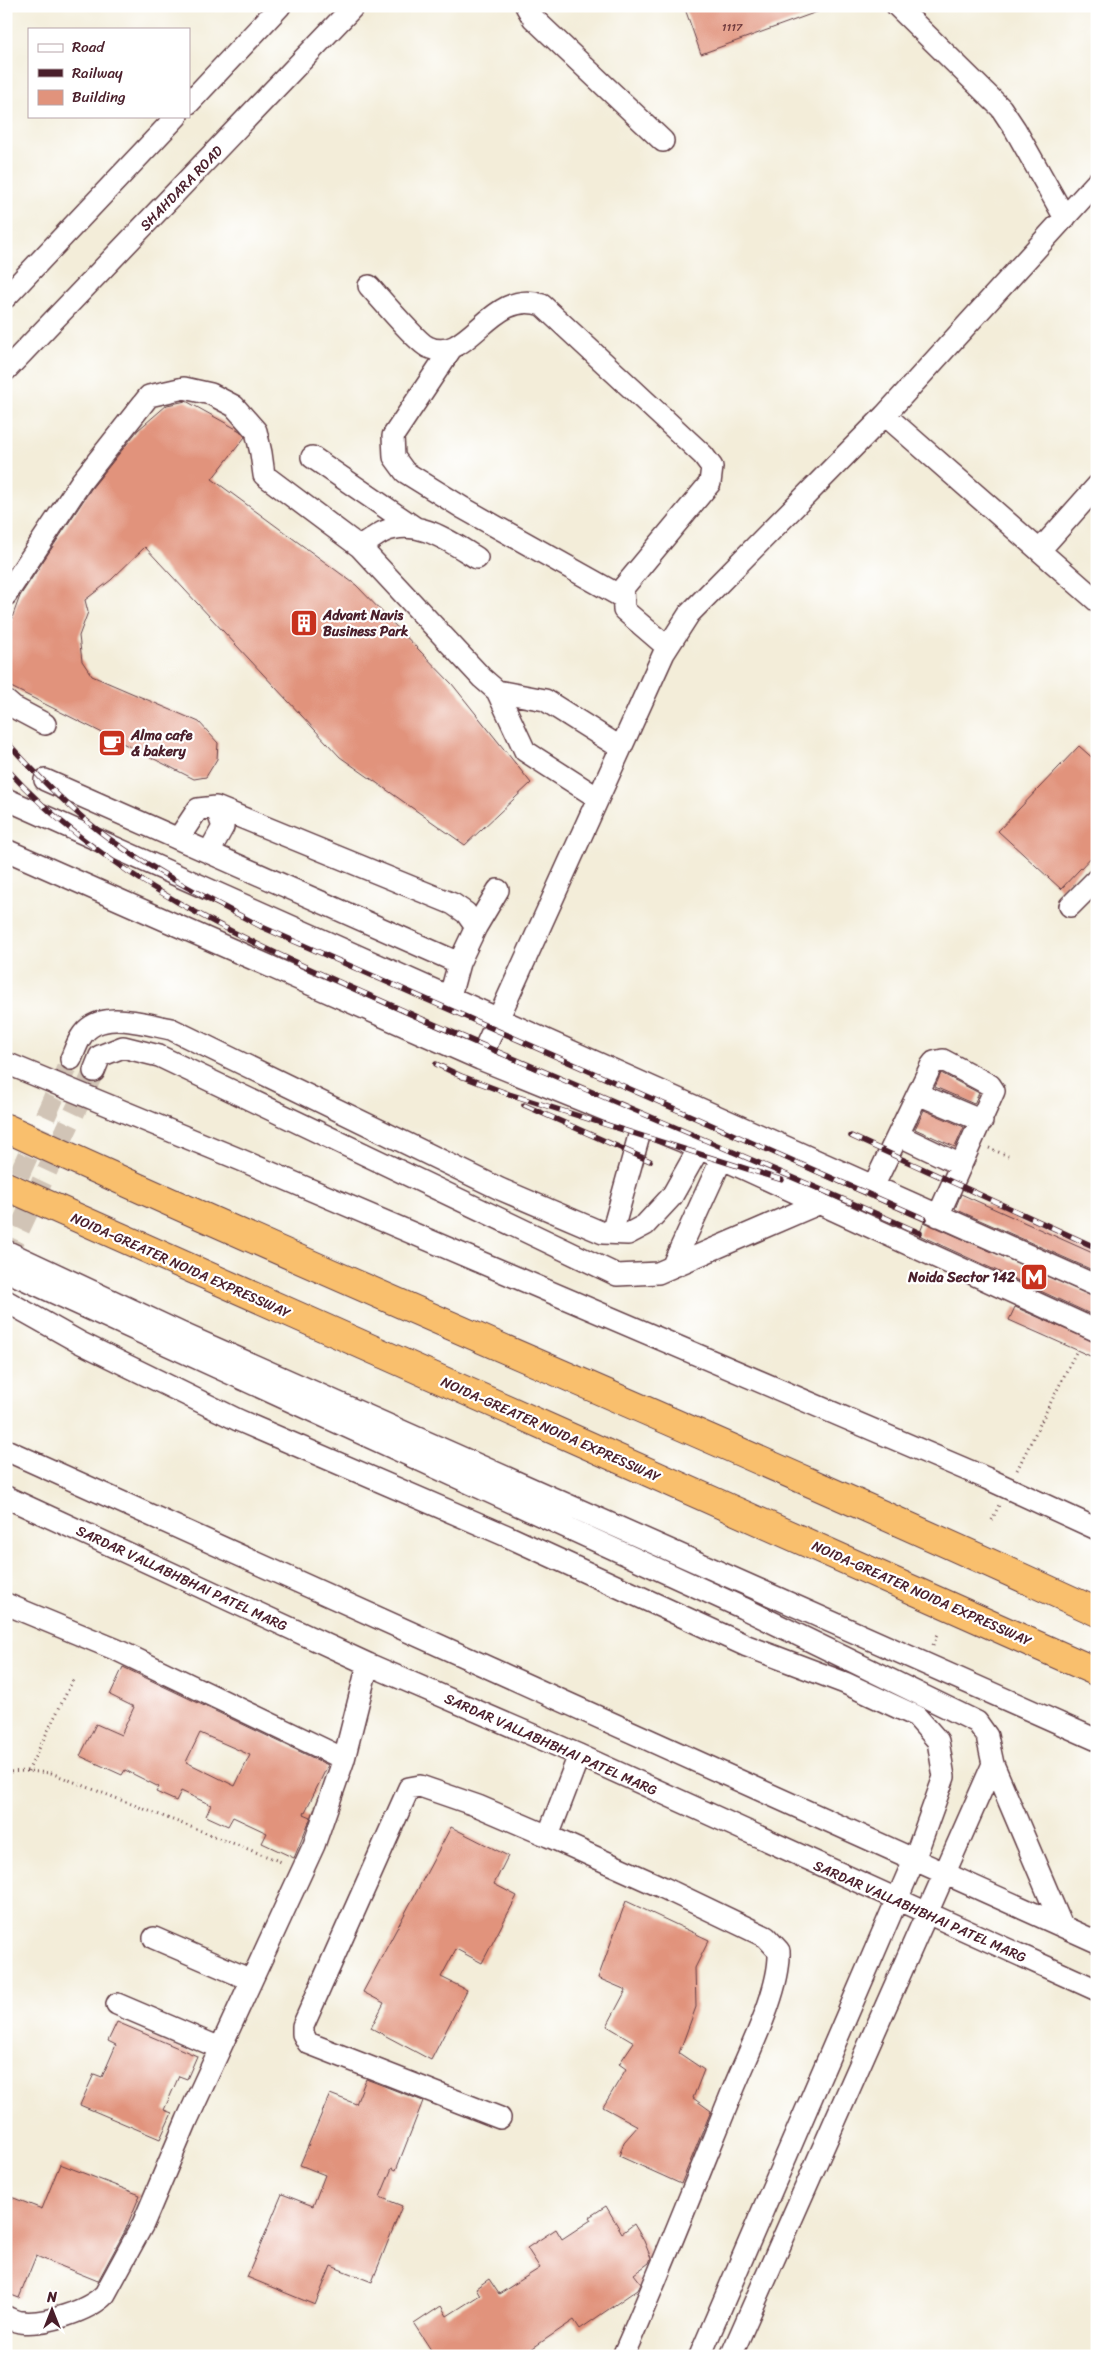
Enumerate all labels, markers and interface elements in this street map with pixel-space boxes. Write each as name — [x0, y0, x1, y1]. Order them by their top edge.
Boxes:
house number: 1117 — [722, 18, 743, 37]
legend — [28, 28, 190, 118]
text: Road — [72, 34, 105, 60]
text: Railway — [72, 60, 123, 86]
text: Building — [72, 84, 126, 110]
street label: SHAHDARA ROAD — [134, 139, 229, 237]
place label: Advant Navis Business Park — [322, 603, 409, 644]
building icon: Advant Navis Business Park — [289, 608, 319, 638]
place label: Alma cafe & bakery — [130, 723, 193, 764]
cafe icon: Alma cafe & bakery — [97, 728, 127, 758]
street label: NOIDA-GREATER NOIDA EXPRESSWAY — [67, 1206, 295, 1325]
metro station icon: Noida Sector 142 — [1019, 1262, 1049, 1292]
place label: Noida Sector 142 — [907, 1265, 1016, 1290]
street label: NOIDA-GREATER NOIDA EXPRESSWAY — [437, 1370, 665, 1489]
street label: SARDAR VALLABHBHAI PATEL MARG — [72, 1518, 292, 1639]
street label: NOIDA-GREATER NOIDA EXPRESSWAY — [808, 1534, 1036, 1653]
street label: SARDAR VALLABHBHAI PATEL MARG — [440, 1686, 662, 1803]
street label: SARDAR VALLABHBHAI PATEL MARG — [809, 1853, 1031, 1970]
north arrow — [28, 2284, 78, 2334]
text: N — [46, 2285, 57, 2310]

